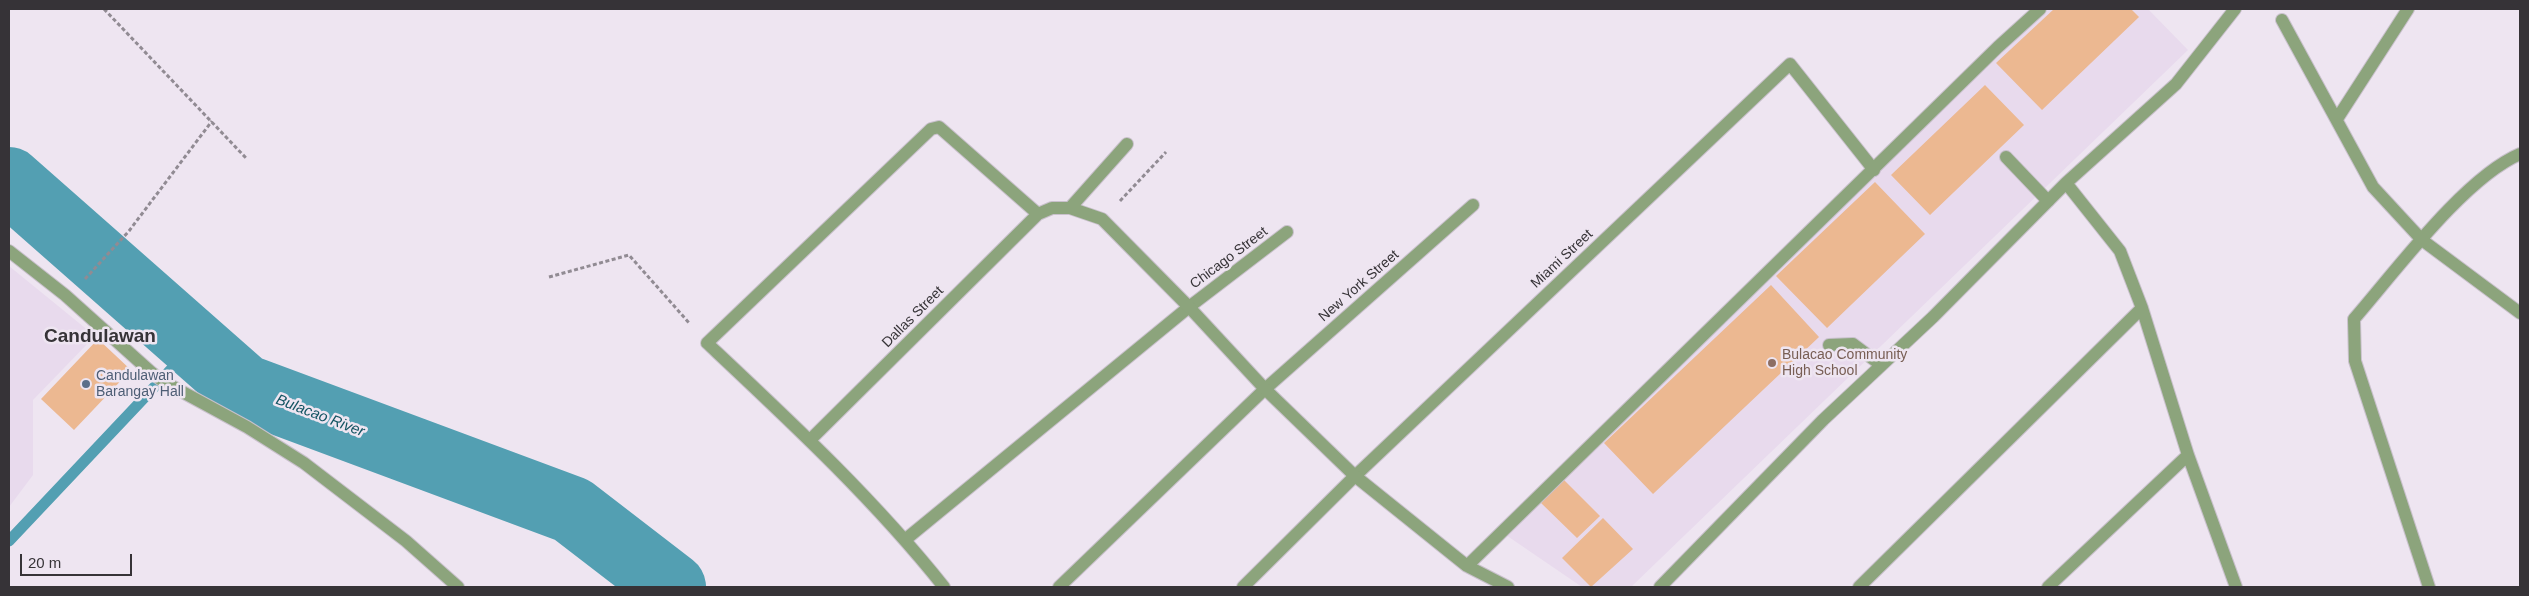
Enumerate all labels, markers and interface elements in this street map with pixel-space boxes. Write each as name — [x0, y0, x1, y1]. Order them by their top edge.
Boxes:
street label: Chicago Street — [1187, 223, 1271, 293]
street label: Miami Street — [1528, 226, 1596, 292]
street label: New York Street — [1316, 247, 1402, 325]
street label: Dallas Street — [879, 283, 947, 351]
district label: Candulawan — [44, 326, 156, 348]
place label: Bulacao Community High School — [1782, 347, 1907, 380]
marker: Bulacao Community High School — [1766, 357, 1778, 369]
place label: Candulawan Barangay Hall — [96, 368, 184, 401]
marker: Candulawan Barangay Hall — [80, 378, 92, 390]
water label: Bulacao River — [273, 391, 367, 441]
scale bar — [22, 544, 135, 576]
text: 20 m — [28, 554, 61, 571]

